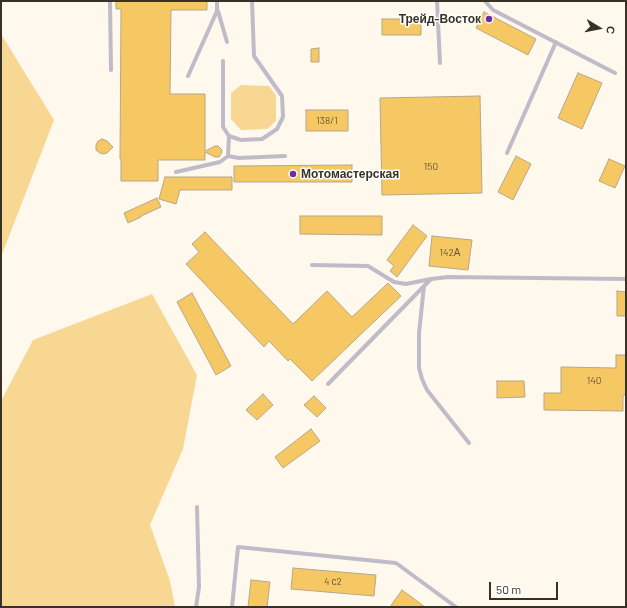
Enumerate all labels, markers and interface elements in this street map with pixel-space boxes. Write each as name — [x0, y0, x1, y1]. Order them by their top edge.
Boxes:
north arrow — [579, 8, 619, 48]
place label: Трейд-Восток — [399, 12, 481, 26]
marker: Трейд-Восток — [484, 14, 494, 24]
text: С — [604, 25, 618, 35]
house number: 138/1 — [316, 115, 338, 127]
house number: 150 — [424, 161, 438, 173]
place label: Мотомастерская — [301, 167, 399, 181]
marker: Мотомастерская — [288, 169, 298, 179]
house number: 142А — [439, 247, 461, 259]
house number: 140 — [587, 375, 601, 387]
scale bar — [491, 574, 560, 600]
house number: 4 с2 — [324, 576, 342, 588]
text: 50 m — [496, 582, 521, 596]

